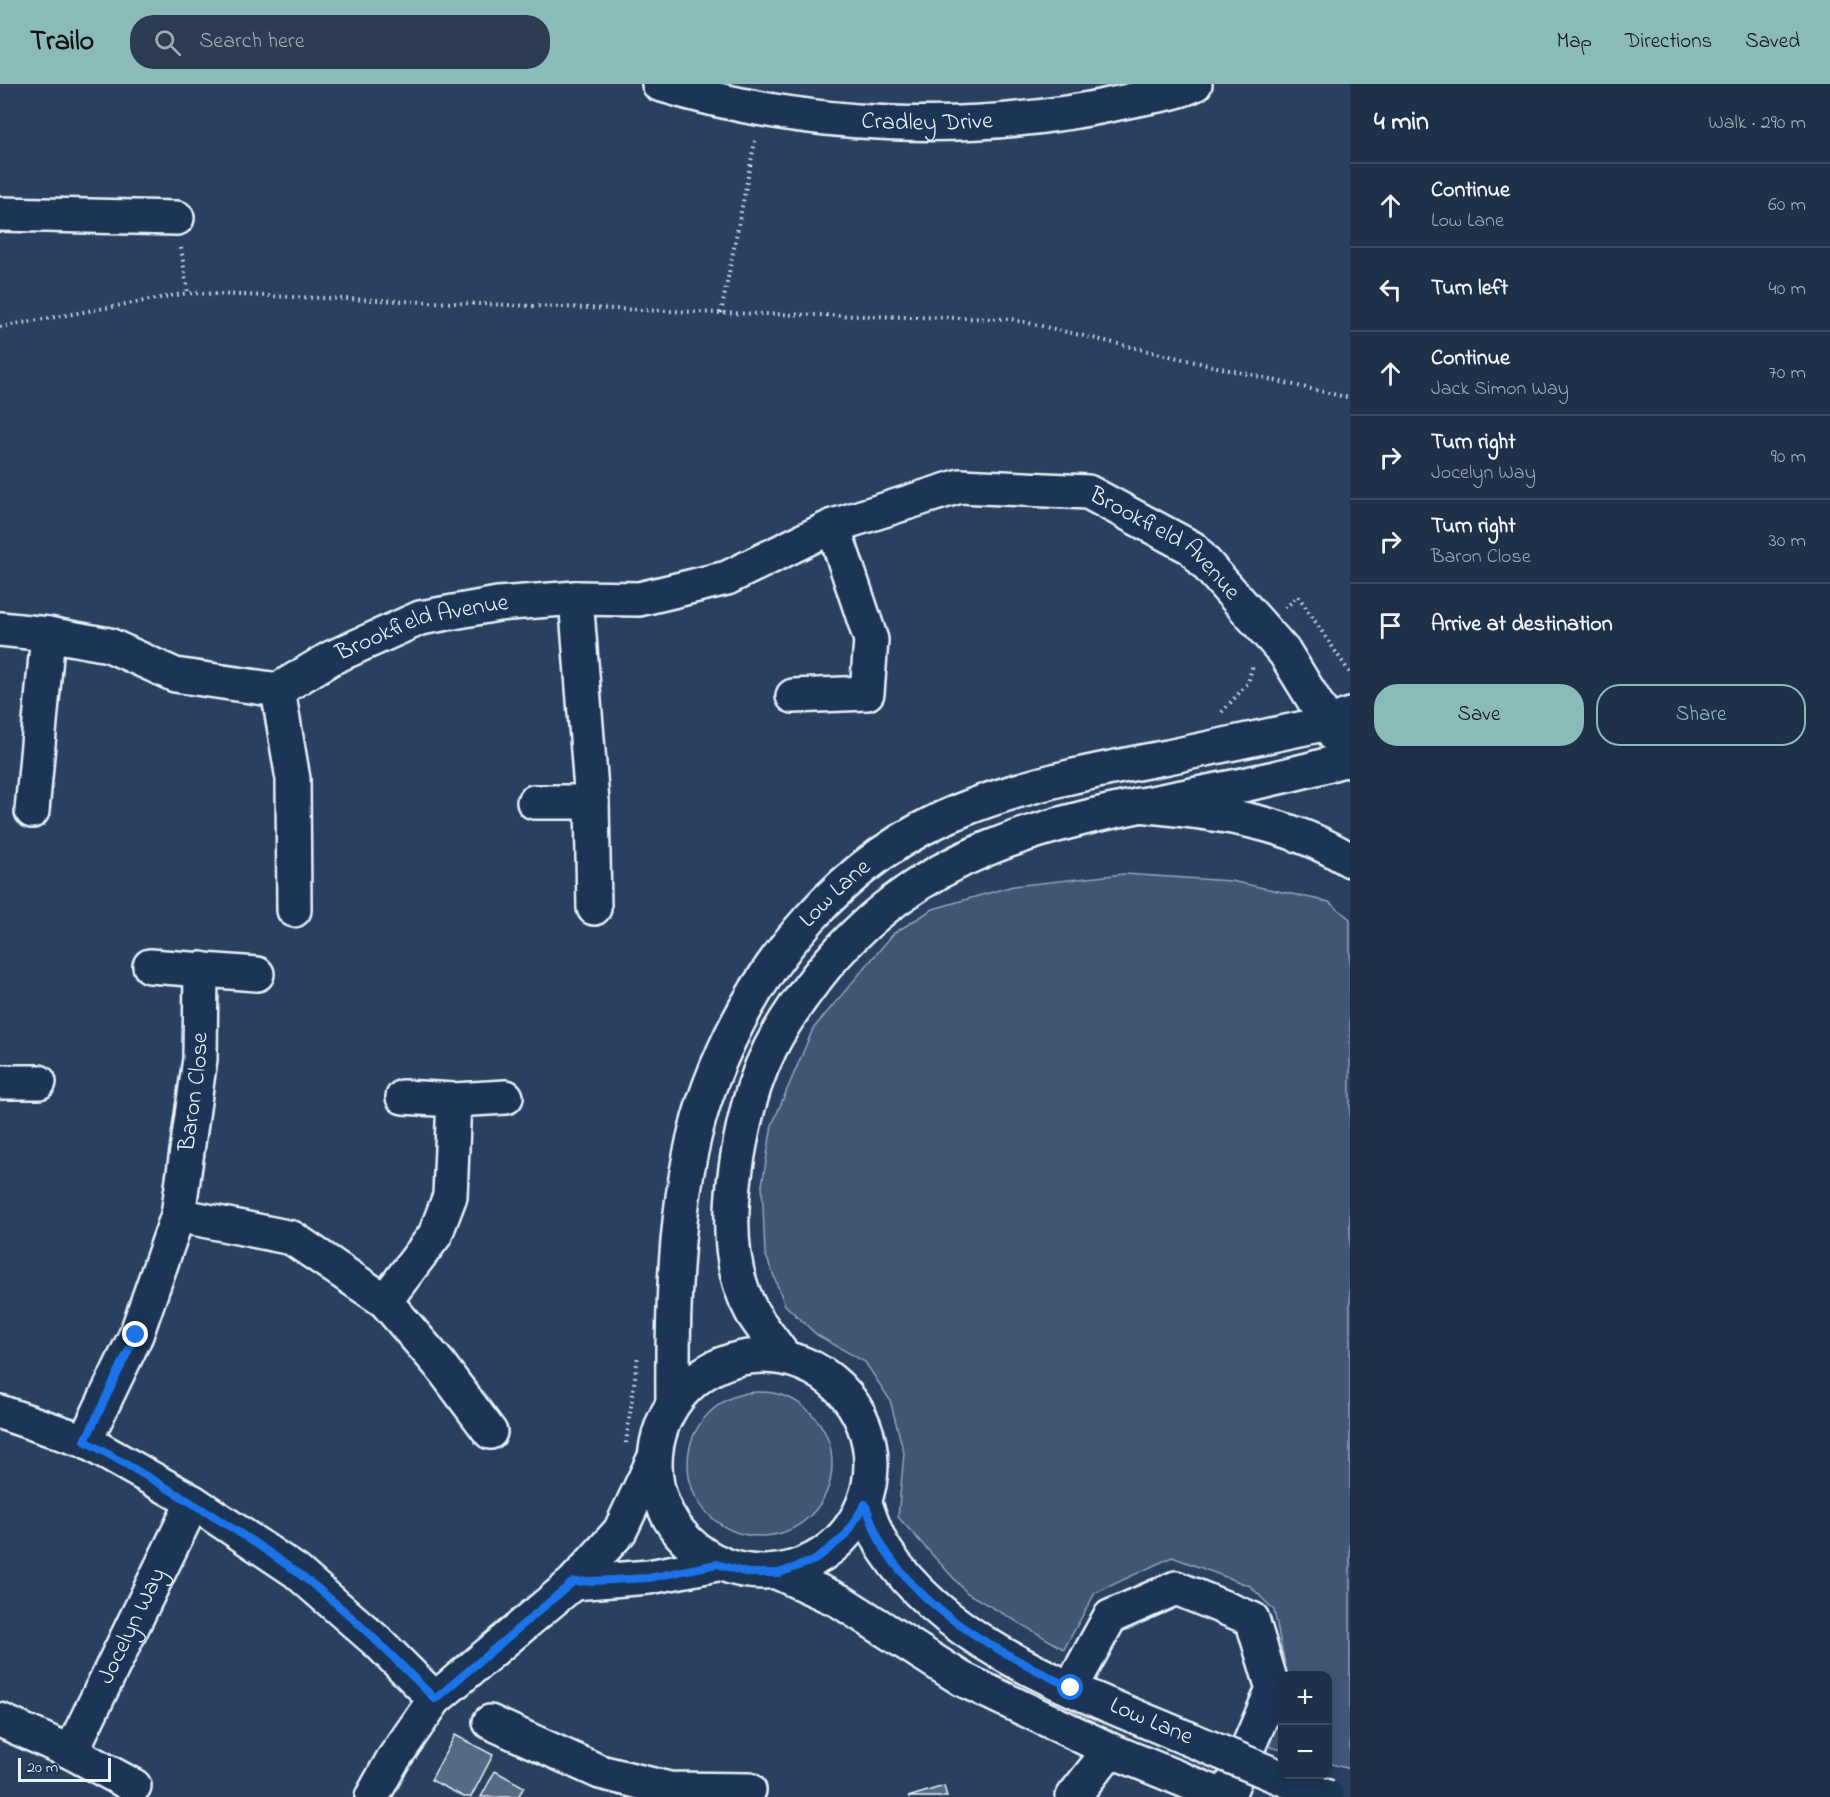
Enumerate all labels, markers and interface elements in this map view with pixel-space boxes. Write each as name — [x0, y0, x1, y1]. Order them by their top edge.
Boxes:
search box — [130, 15, 550, 69]
text: Trailo — [30, 22, 94, 63]
icon: search — [151, 26, 184, 59]
text: Search here — [199, 26, 305, 58]
text: Map — [1556, 27, 1592, 57]
text: Directions — [1625, 27, 1712, 57]
text: Saved — [1745, 27, 1800, 57]
street label: Cradley Drive — [860, 104, 994, 142]
text: 4 min — [1374, 104, 1429, 142]
text: Walk · 290 m — [1708, 109, 1806, 138]
text: Continue — [1431, 175, 1510, 207]
icon: ahead — [1374, 189, 1407, 222]
text: 60 m — [1768, 191, 1806, 220]
text: Low Lane — [1431, 207, 1504, 236]
icon: left — [1374, 273, 1407, 306]
text: Turn left — [1431, 273, 1508, 305]
text: 40 m — [1769, 275, 1806, 304]
text: Continue — [1431, 343, 1510, 375]
icon: ahead — [1374, 357, 1407, 390]
text: 70 m — [1769, 359, 1806, 388]
text: Jack Simon Way — [1431, 375, 1569, 404]
text: Turn right — [1431, 427, 1516, 459]
icon: right — [1374, 441, 1407, 474]
text: 90 m — [1771, 443, 1806, 472]
text: Jocelyn Way — [1431, 459, 1536, 488]
street label: Brookfield Avenue — [1082, 478, 1249, 609]
text: Turn right — [1431, 511, 1516, 543]
icon: right — [1374, 525, 1407, 558]
text: 30 m — [1769, 527, 1806, 556]
text: Baron Close — [1431, 543, 1531, 572]
street label: Brookfield Avenue — [330, 586, 510, 671]
icon: arrive — [1374, 609, 1407, 642]
text: Arrive at destination — [1431, 609, 1613, 641]
button: Save — [1374, 684, 1584, 746]
button: Share — [1596, 684, 1806, 746]
street label: Low Lane — [791, 850, 879, 936]
street label: Baron Close — [170, 1032, 218, 1155]
route end — [122, 1321, 148, 1347]
street label: Jocelyn Way — [89, 1562, 177, 1690]
map controls — [1278, 1671, 1332, 1779]
button: + — [1278, 1671, 1332, 1725]
route start — [1057, 1674, 1083, 1700]
street label: Low Lane — [1104, 1689, 1198, 1755]
button: − — [1278, 1725, 1332, 1779]
scale bar — [18, 1755, 111, 1782]
text: 20 m — [27, 1756, 58, 1780]

